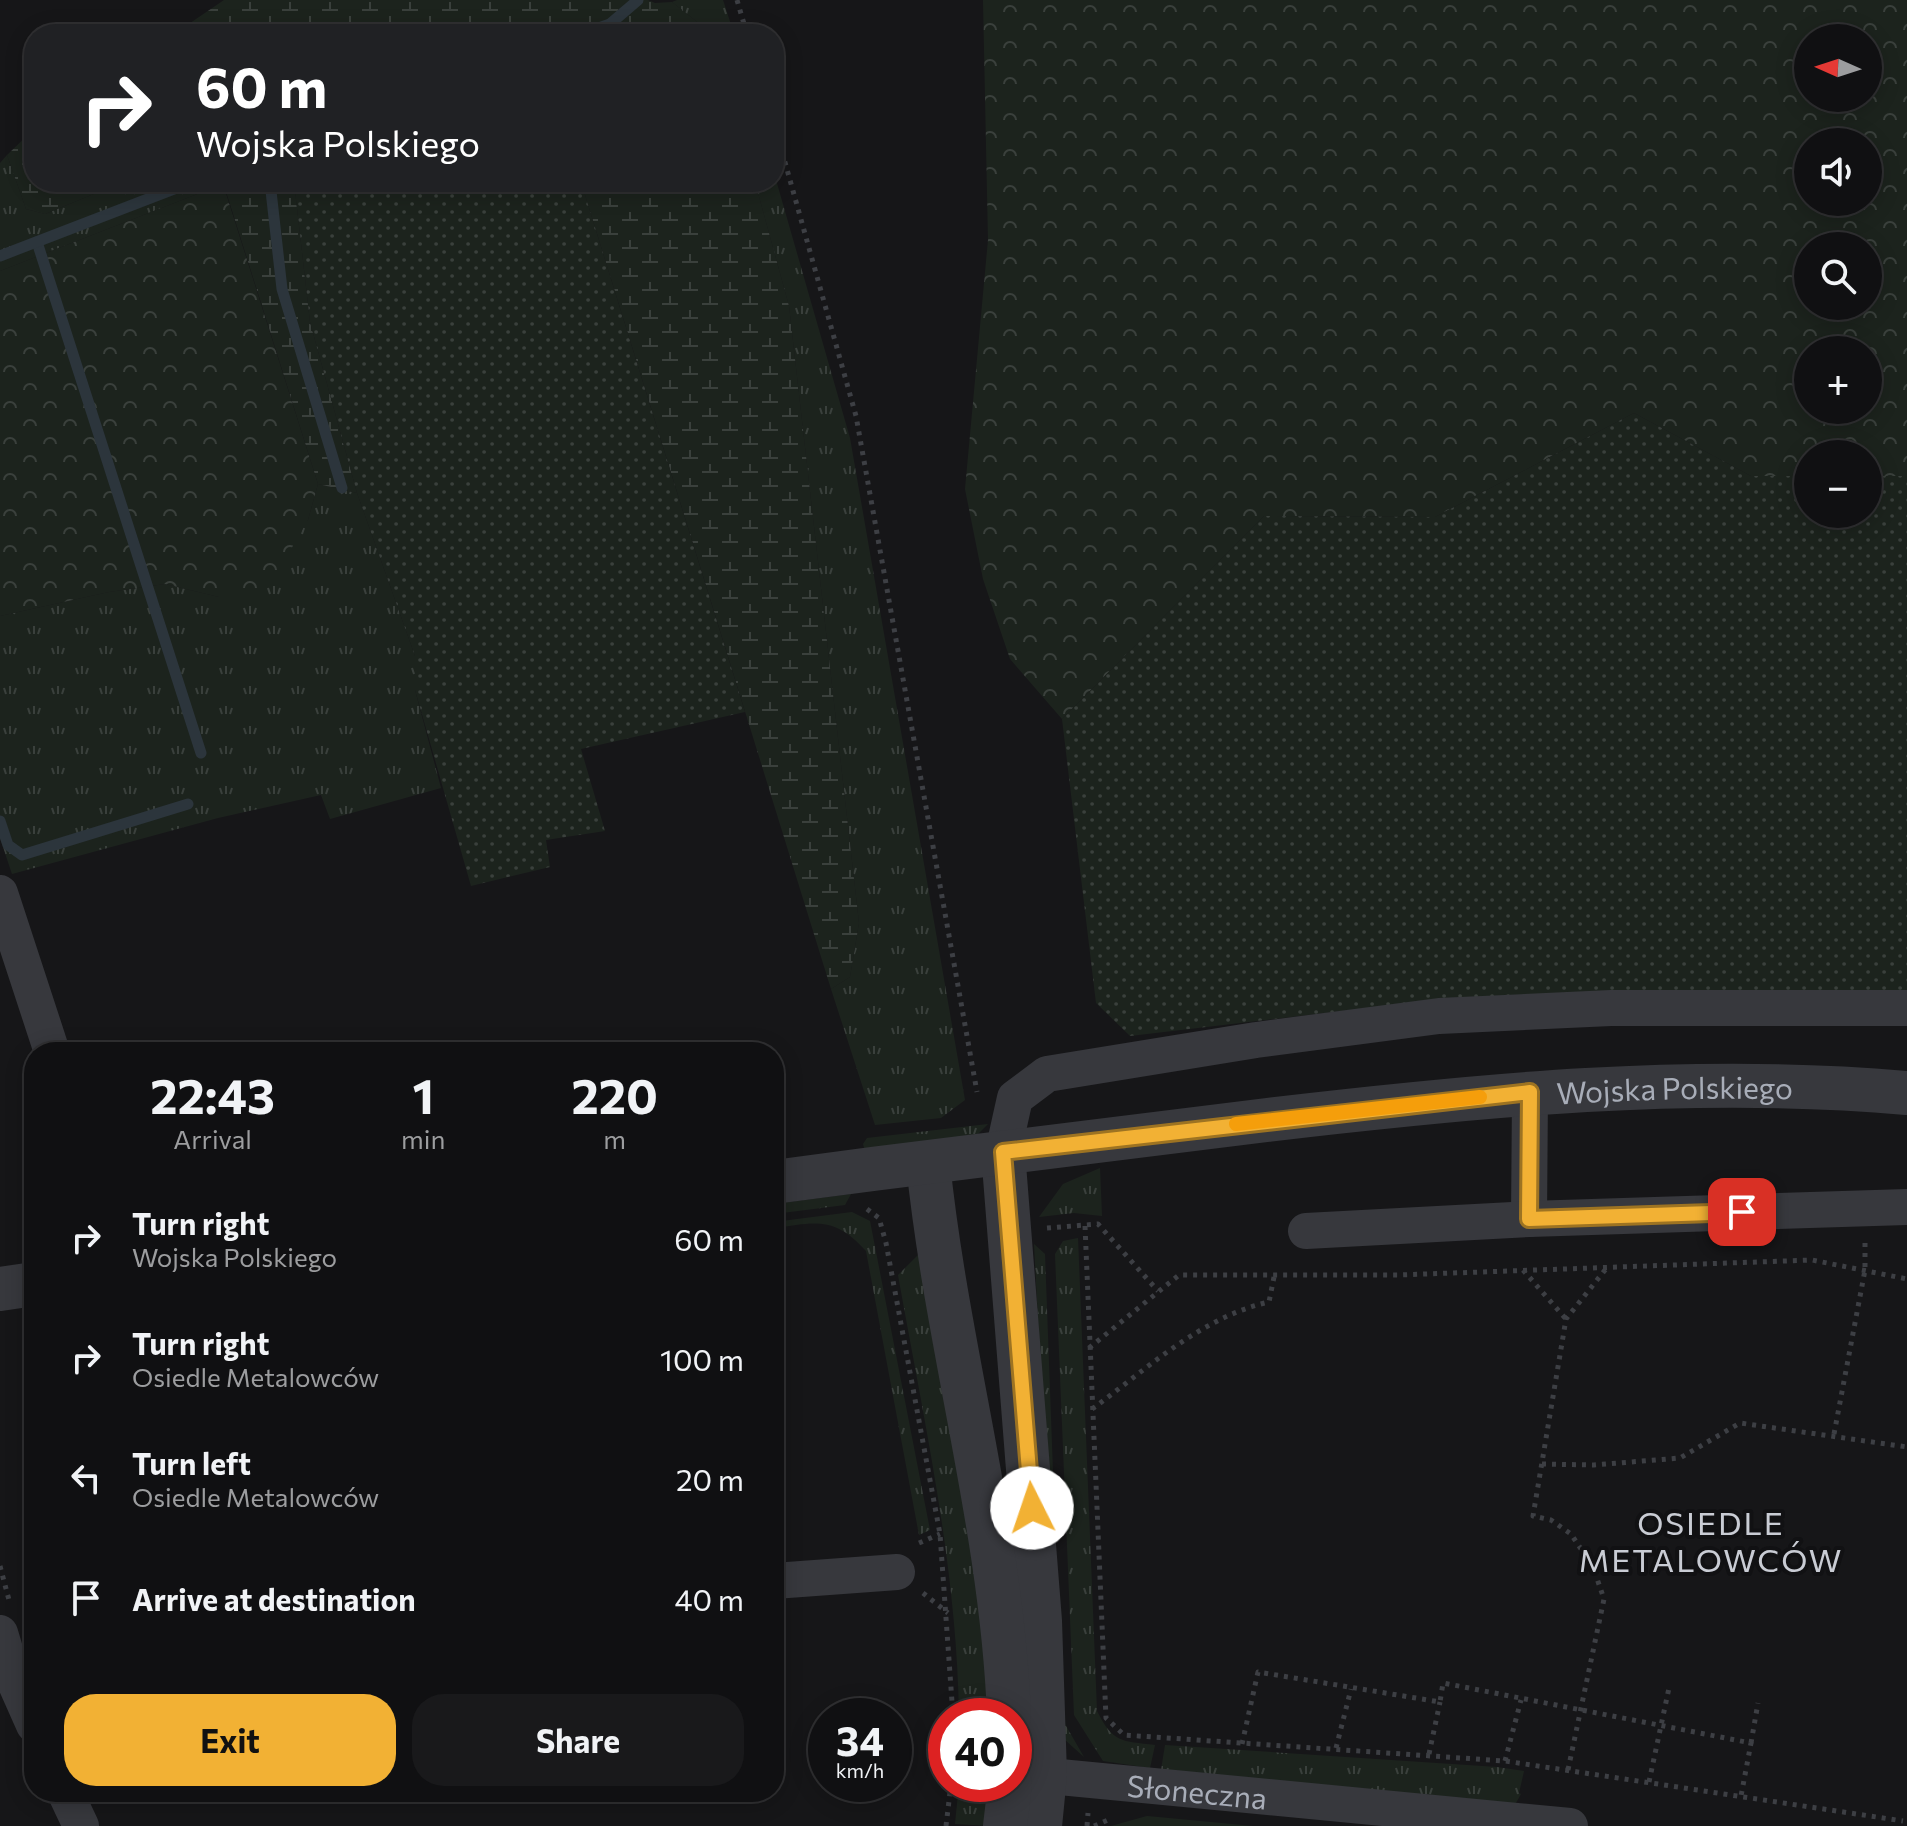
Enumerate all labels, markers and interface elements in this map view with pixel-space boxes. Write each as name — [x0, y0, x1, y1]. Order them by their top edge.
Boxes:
north arrow — [1794, 24, 1882, 112]
map controls — [1794, 24, 1882, 528]
text: 60 m — [196, 51, 327, 120]
icon: right — [64, 56, 168, 160]
text: Wojska Polskiego — [196, 120, 480, 164]
button: sound — [1794, 128, 1882, 216]
button: search — [1794, 232, 1882, 320]
button: + — [1794, 336, 1882, 424]
button: − — [1794, 440, 1882, 528]
text: 22:43 — [150, 1065, 275, 1124]
text: 1 — [412, 1065, 434, 1124]
text: 220 — [572, 1065, 658, 1124]
street label: Wojska Polskiego — [1555, 1067, 1793, 1110]
text: Arrival — [173, 1123, 252, 1154]
text: min — [401, 1123, 445, 1154]
text: m — [603, 1123, 626, 1154]
pin — [1708, 1178, 1776, 1246]
icon: arrive — [1720, 1190, 1764, 1234]
text: Turn right — [132, 1204, 269, 1241]
icon: right — [64, 1216, 108, 1260]
text: 60 m — [674, 1220, 744, 1257]
text: Wojska Polskiego — [132, 1241, 337, 1272]
text: Turn right — [132, 1324, 269, 1361]
icon: right — [64, 1336, 108, 1380]
text: 100 m — [660, 1340, 744, 1377]
text: Osiedle Metalowców — [132, 1361, 379, 1392]
text: Turn left — [132, 1444, 251, 1481]
icon: left — [64, 1456, 108, 1500]
text: 20 m — [676, 1460, 744, 1497]
position arrow — [990, 1466, 1074, 1550]
text: Osiedle Metalowców — [132, 1481, 379, 1512]
district label: OSIEDLE METALOWCÓW — [1579, 1502, 1843, 1579]
icon: arrive — [64, 1576, 108, 1620]
text: Arrive at destination — [132, 1580, 416, 1617]
text: 40 m — [675, 1580, 744, 1617]
button: Exit — [64, 1694, 396, 1786]
button: Share — [412, 1694, 744, 1786]
speed limit sign: 40 — [928, 1698, 1032, 1802]
text: 34 — [836, 1715, 884, 1764]
text: km/h — [836, 1758, 884, 1782]
street label: Słoneczna — [1126, 1765, 1269, 1815]

